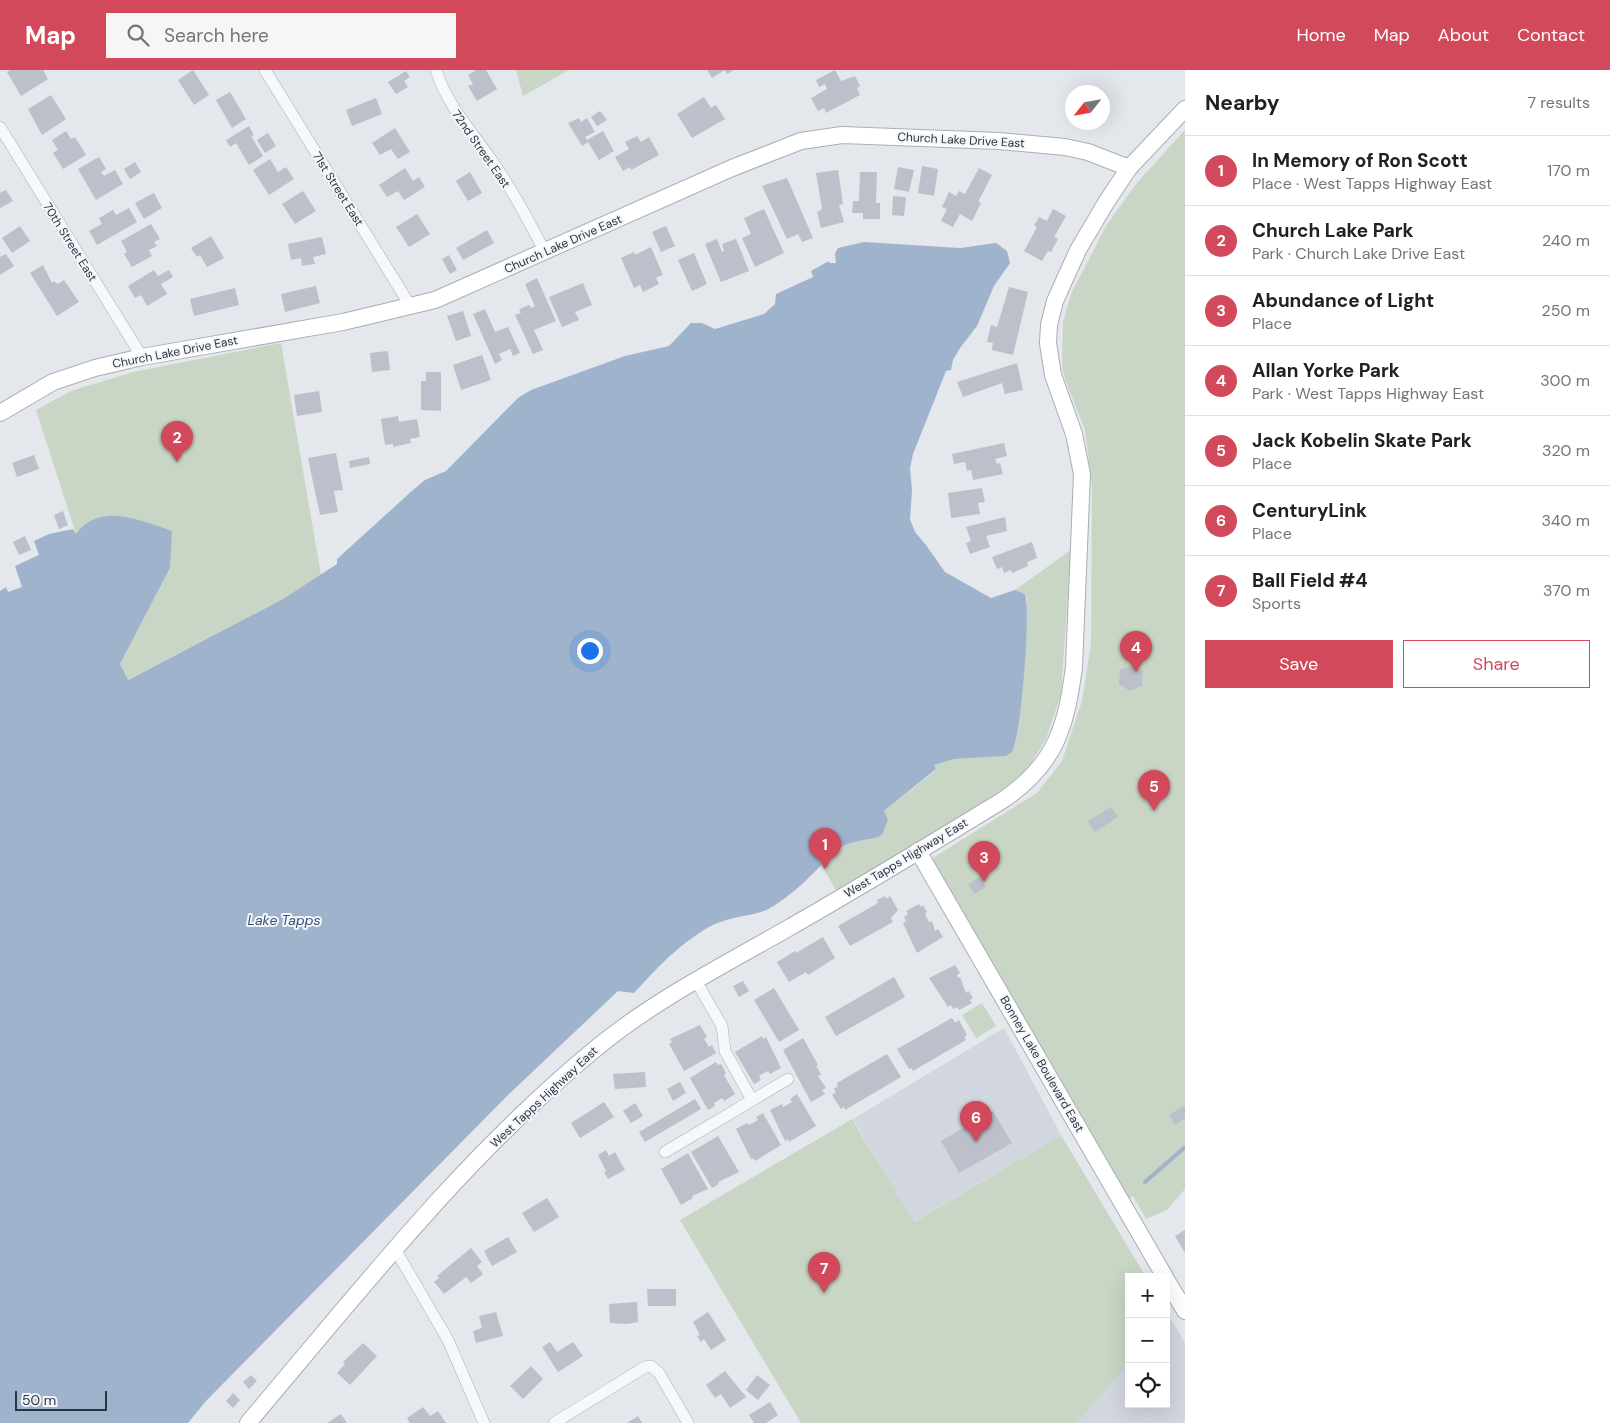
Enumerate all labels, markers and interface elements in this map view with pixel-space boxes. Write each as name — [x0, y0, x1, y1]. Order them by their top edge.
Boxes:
search box — [106, 13, 456, 58]
text: Map — [25, 20, 76, 51]
icon: search — [124, 21, 152, 49]
text: Search here — [164, 23, 269, 48]
text: Home — [1296, 23, 1346, 47]
text: Map — [1374, 23, 1410, 47]
text: About — [1438, 23, 1489, 47]
text: Contact — [1517, 23, 1585, 47]
north arrow — [1065, 85, 1110, 130]
text: Nearby — [1205, 89, 1279, 117]
text: 7 results — [1527, 92, 1590, 113]
street label: 72nd Street East — [448, 107, 514, 191]
street label: Church Lake Drive East — [897, 129, 1025, 151]
text: In Memory of Ron Scott — [1252, 148, 1468, 173]
street label: 71st Street East — [309, 149, 367, 229]
text: 1 — [1218, 160, 1224, 181]
text: 170 m — [1547, 160, 1590, 181]
text: Place · West Tapps Highway East — [1252, 173, 1492, 194]
street label: 70th Street East — [39, 200, 101, 285]
street label: Church Lake Drive East — [502, 211, 625, 277]
text: Church Lake Park — [1252, 218, 1414, 243]
text: 2 — [1216, 230, 1226, 251]
text: 240 m — [1542, 230, 1590, 251]
text: Park · Church Lake Drive East — [1252, 243, 1465, 264]
text: Abundance of Light — [1252, 288, 1434, 313]
text: 3 — [1216, 300, 1226, 321]
text: 250 m — [1542, 300, 1590, 321]
text: Place — [1252, 313, 1292, 334]
street label: Church Lake Drive East — [111, 332, 239, 372]
text: Allan Yorke Park — [1252, 358, 1400, 383]
text: 4 — [1216, 370, 1226, 391]
text: 300 m — [1540, 370, 1590, 391]
text: Park · West Tapps Highway East — [1252, 383, 1484, 404]
pin: 2 — [161, 421, 193, 462]
text: Jack Kobelin Skate Park — [1252, 428, 1472, 453]
text: 5 — [1216, 440, 1226, 461]
text: 320 m — [1542, 440, 1590, 461]
text: Place — [1252, 453, 1292, 474]
text: CenturyLink — [1252, 498, 1367, 523]
text: 6 — [1216, 510, 1226, 531]
text: 340 m — [1541, 510, 1590, 531]
text: Place — [1252, 523, 1292, 544]
text: Ball Field #4 — [1252, 568, 1368, 593]
text: 7 — [1217, 580, 1225, 601]
text: 370 m — [1543, 580, 1590, 601]
text: Sports — [1252, 593, 1301, 614]
pin: 4 — [1120, 631, 1152, 672]
your location — [577, 638, 603, 664]
button: Save — [1205, 640, 1393, 688]
button: Share — [1403, 640, 1590, 688]
pin: 5 — [1138, 770, 1170, 811]
street label: West Tapps Highway East — [841, 815, 971, 901]
pin: 1 — [809, 828, 841, 869]
pin: 3 — [968, 841, 1000, 882]
water label: Lake Tapps — [248, 911, 321, 929]
street label: Bonney Lake Boulevard East — [996, 993, 1088, 1135]
street label: West Tapps Highway East — [487, 1043, 601, 1151]
pin: 6 — [960, 1101, 992, 1142]
pin: 7 — [808, 1252, 840, 1293]
map controls — [1125, 1273, 1170, 1408]
button: + — [1125, 1273, 1170, 1318]
button: − — [1125, 1318, 1170, 1363]
button: locate — [1125, 1363, 1170, 1408]
scale bar — [15, 1388, 108, 1411]
text: 50 m — [22, 1391, 56, 1409]

